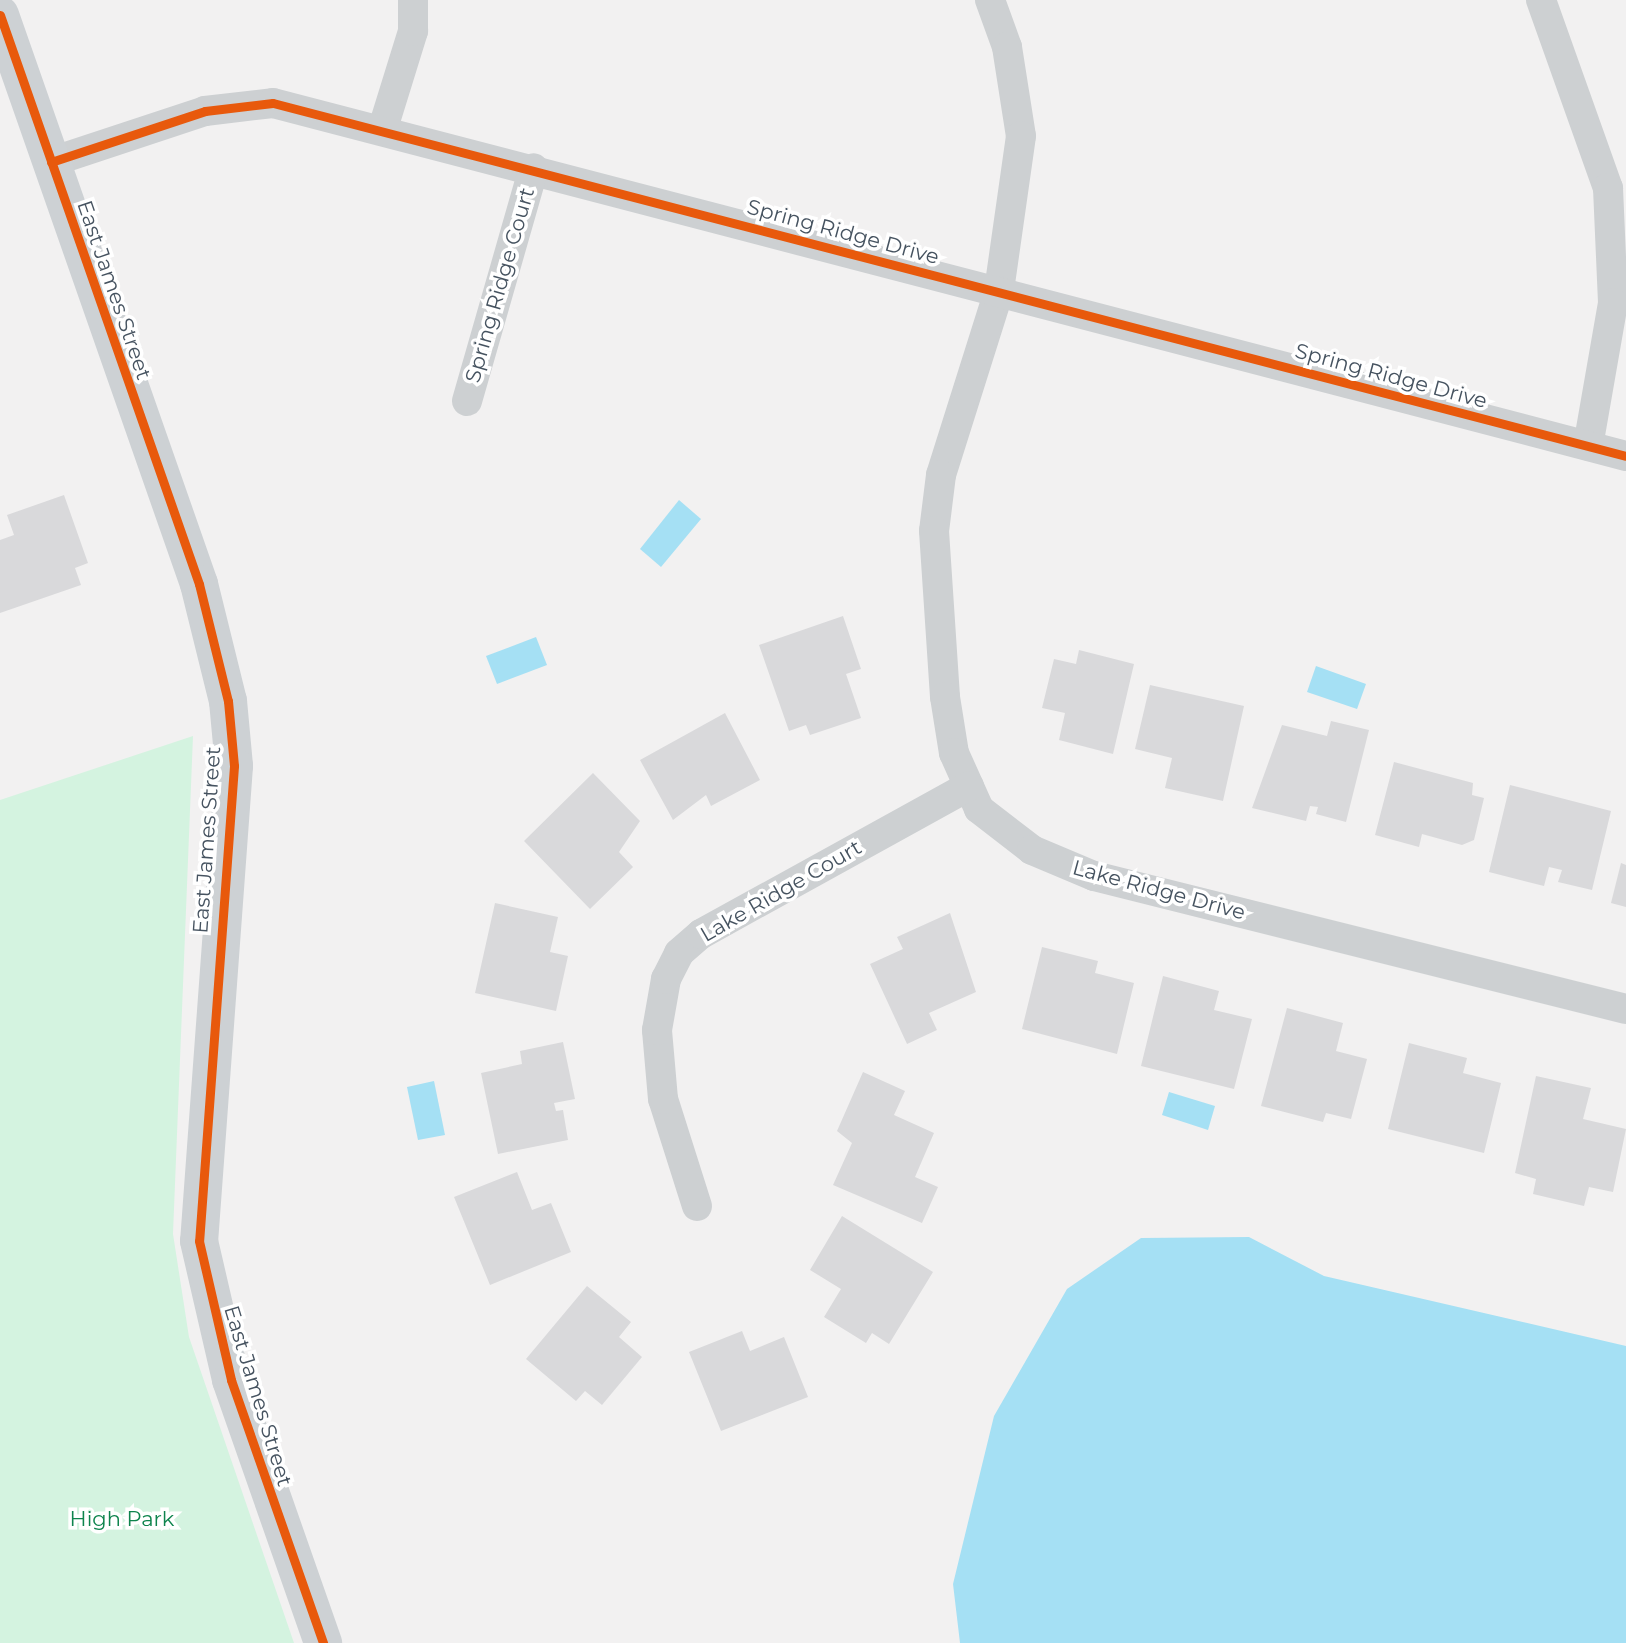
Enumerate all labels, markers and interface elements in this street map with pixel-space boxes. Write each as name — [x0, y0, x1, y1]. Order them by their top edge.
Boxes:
street label: Spring Ridge Court — [460, 185, 540, 385]
street label: Spring Ridge Drive — [744, 194, 942, 270]
street label: East James Street — [72, 197, 156, 383]
street label: Spring Ridge Drive — [1292, 338, 1490, 414]
street label: East James Street — [188, 746, 226, 934]
street label: Lake Ridge Court — [696, 835, 866, 947]
street label: Lake Ridge Drive — [1070, 855, 1248, 925]
street label: East James Street — [219, 1303, 297, 1489]
park label: High Park — [70, 1506, 174, 1532]

